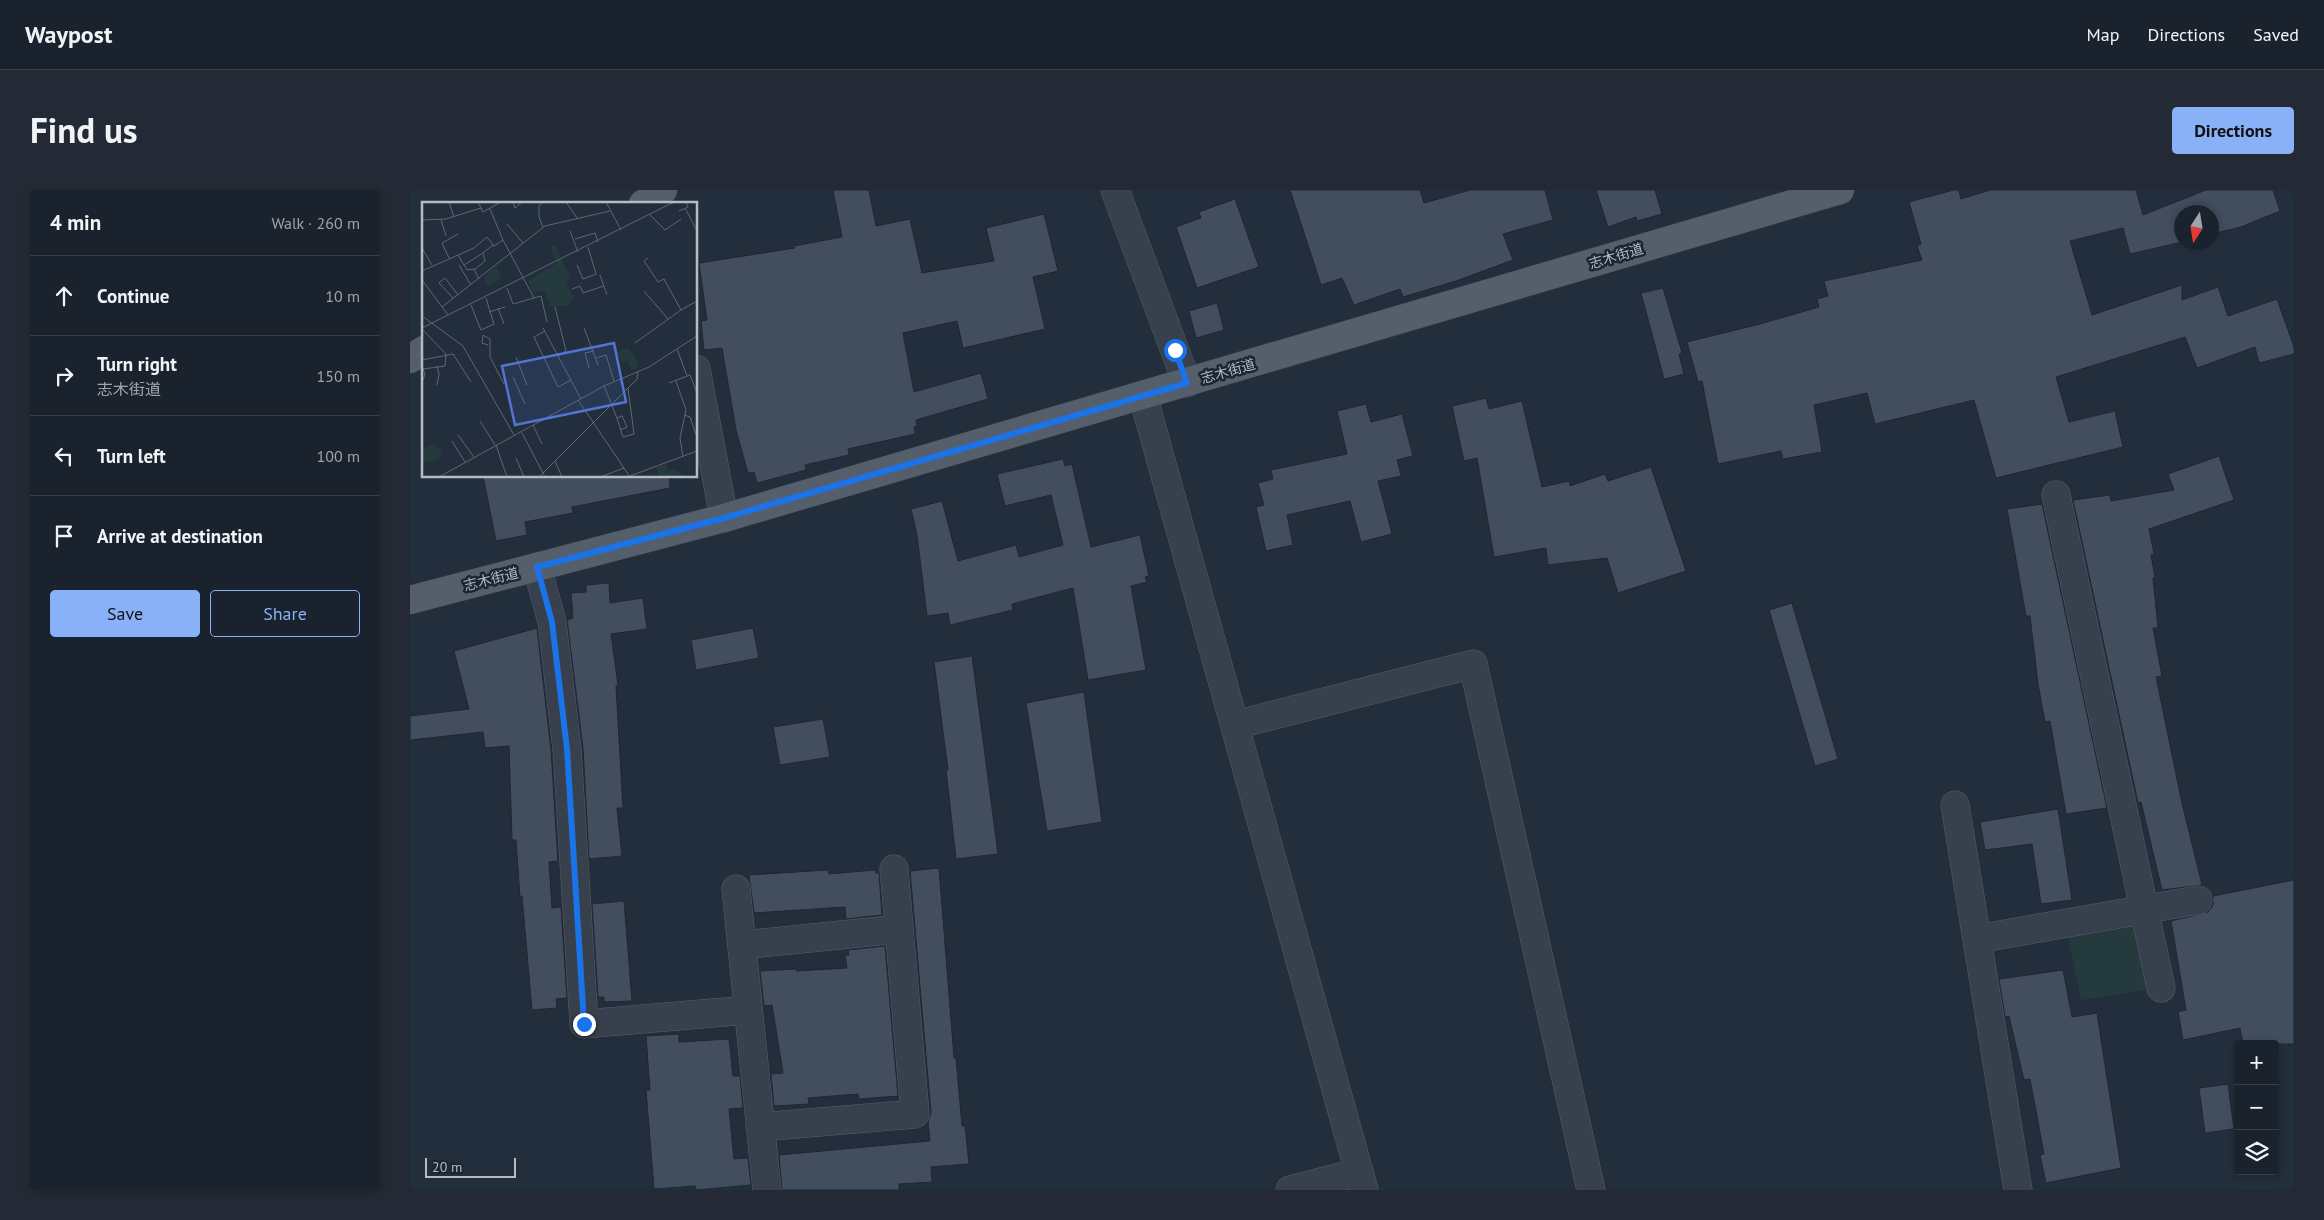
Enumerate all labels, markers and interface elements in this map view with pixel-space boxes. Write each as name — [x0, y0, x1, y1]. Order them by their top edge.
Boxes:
text: Waypost — [25, 19, 112, 50]
text: Map — [2087, 23, 2119, 46]
text: Directions — [2147, 23, 2225, 46]
text: Saved — [2253, 23, 2299, 46]
text: Find us — [30, 107, 138, 153]
button: Directions — [2172, 107, 2294, 154]
inset map — [422, 202, 698, 478]
north arrow — [2174, 205, 2219, 250]
text: 4 min — [50, 209, 101, 236]
text: Walk · 260 m — [271, 213, 360, 233]
street label: 志木街道 — [1587, 239, 1645, 273]
icon: ahead — [50, 282, 78, 310]
text: Continue — [97, 284, 169, 308]
text: 10 m — [325, 286, 360, 306]
route start — [1164, 339, 1187, 362]
text: Turn right — [97, 352, 177, 376]
street label: 志木街道 — [1199, 355, 1257, 387]
icon: right — [50, 362, 78, 390]
text: 150 m — [317, 366, 360, 386]
text: 志木街道 — [97, 379, 161, 399]
icon: left — [50, 442, 78, 470]
text: Turn left — [97, 444, 166, 468]
text: 100 m — [317, 446, 360, 466]
icon: arrive — [50, 522, 78, 550]
text: Arrive at destination — [97, 524, 263, 548]
street label: 志木街道 — [462, 563, 520, 595]
button: Save — [50, 590, 200, 637]
button: Share — [210, 590, 360, 637]
route end — [573, 1013, 596, 1036]
map controls — [2234, 1040, 2279, 1175]
button: + — [2234, 1040, 2279, 1085]
button: − — [2234, 1085, 2279, 1130]
button: layers — [2234, 1130, 2279, 1175]
scale bar — [425, 1155, 516, 1178]
text: 20 m — [432, 1158, 462, 1176]

